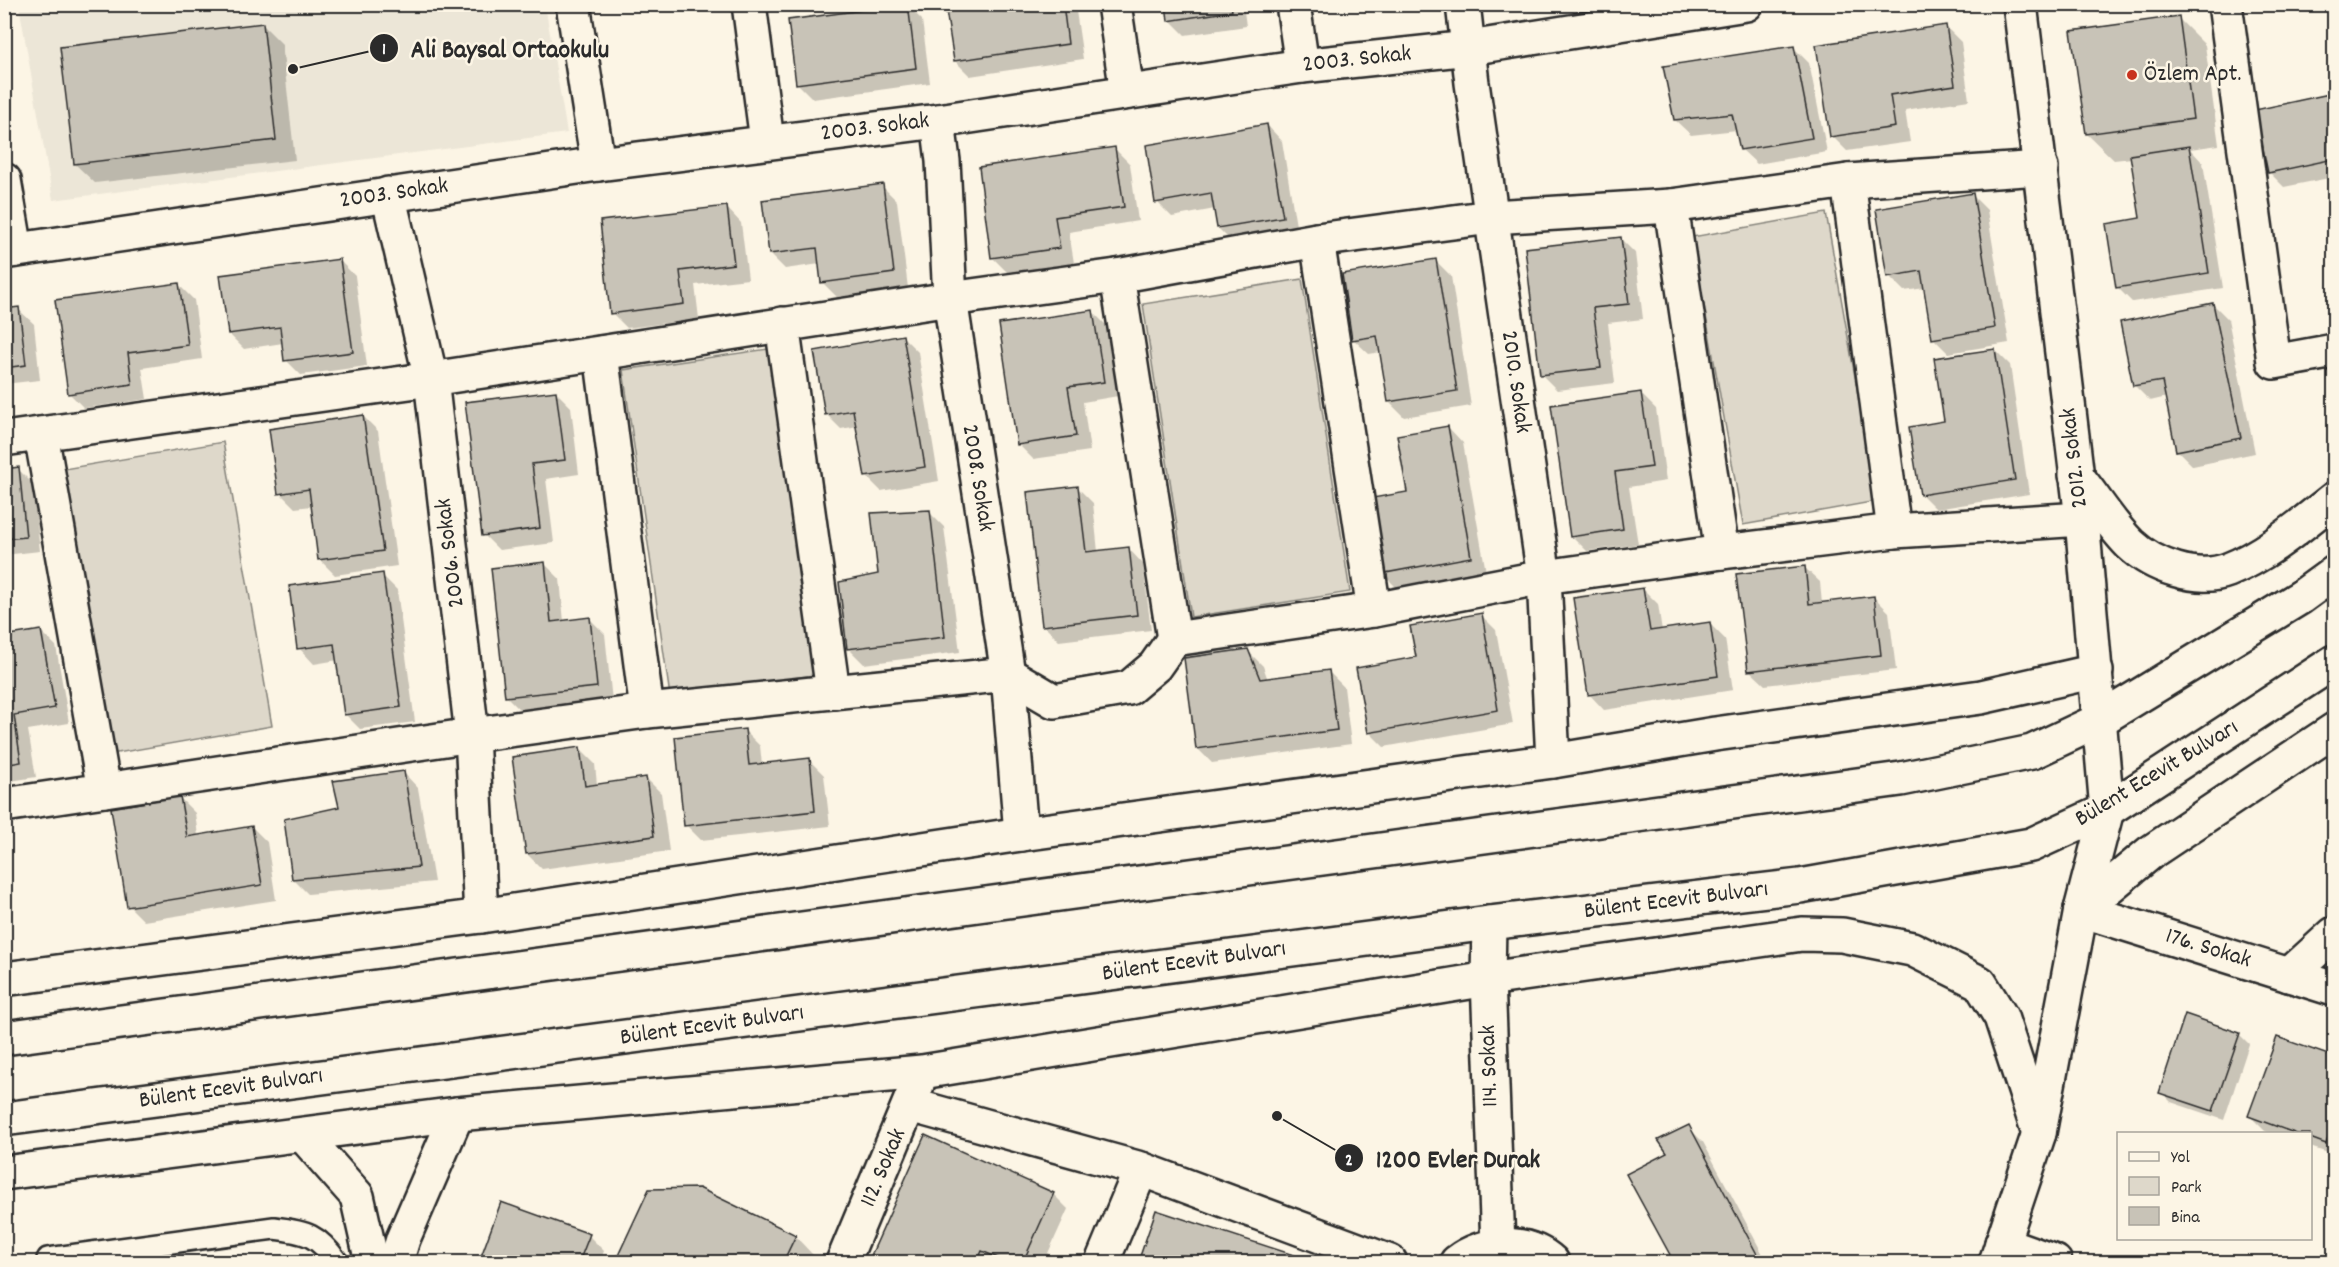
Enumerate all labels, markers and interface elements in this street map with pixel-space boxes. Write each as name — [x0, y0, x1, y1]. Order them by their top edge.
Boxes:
callout: Ali Baysal Ortaokulu — [369, 26, 622, 70]
text: Ali Baysal Ortaokulu — [411, 33, 609, 70]
street label: 2003. Sokak — [1301, 37, 1413, 83]
text: 1 — [382, 38, 386, 63]
place label: Özlem Apt. — [2144, 58, 2241, 92]
marker: Özlem Apt. — [2125, 68, 2139, 82]
street label: 2003. Sokak — [819, 104, 931, 152]
street label: 2003. Sokak — [338, 170, 450, 218]
street label: 2010. Sokak — [1491, 328, 1539, 436]
street label: 2012. Sokak — [2052, 406, 2098, 510]
street label: 2008. Sokak — [952, 422, 1002, 534]
street label: 2006. Sokak — [427, 496, 475, 610]
street label: Bülent Ecevit Bulvarı — [2069, 712, 2245, 836]
street label: Bülent Ecevit Bulvarı — [1582, 873, 1770, 929]
street label: 176. Sokak — [2161, 920, 2255, 978]
street label: Bülent Ecevit Bulvarı — [1100, 932, 1288, 992]
street label: Bülent Ecevit Bulvarı — [618, 996, 806, 1056]
street label: 114. Sokak — [1472, 1024, 1508, 1108]
street label: Bülent Ecevit Bulvarı — [137, 1059, 325, 1119]
street label: 112. Sokak — [852, 1123, 916, 1213]
legend — [2117, 1132, 2312, 1240]
callout: 1200 Evler Durak — [1334, 1136, 1552, 1180]
text: 1200 Evler Durak — [1376, 1143, 1541, 1180]
text: Yol — [2171, 1146, 2191, 1171]
text: 2 — [1345, 1149, 1353, 1174]
text: Park — [2171, 1176, 2202, 1201]
text: Bina — [2171, 1206, 2200, 1231]

